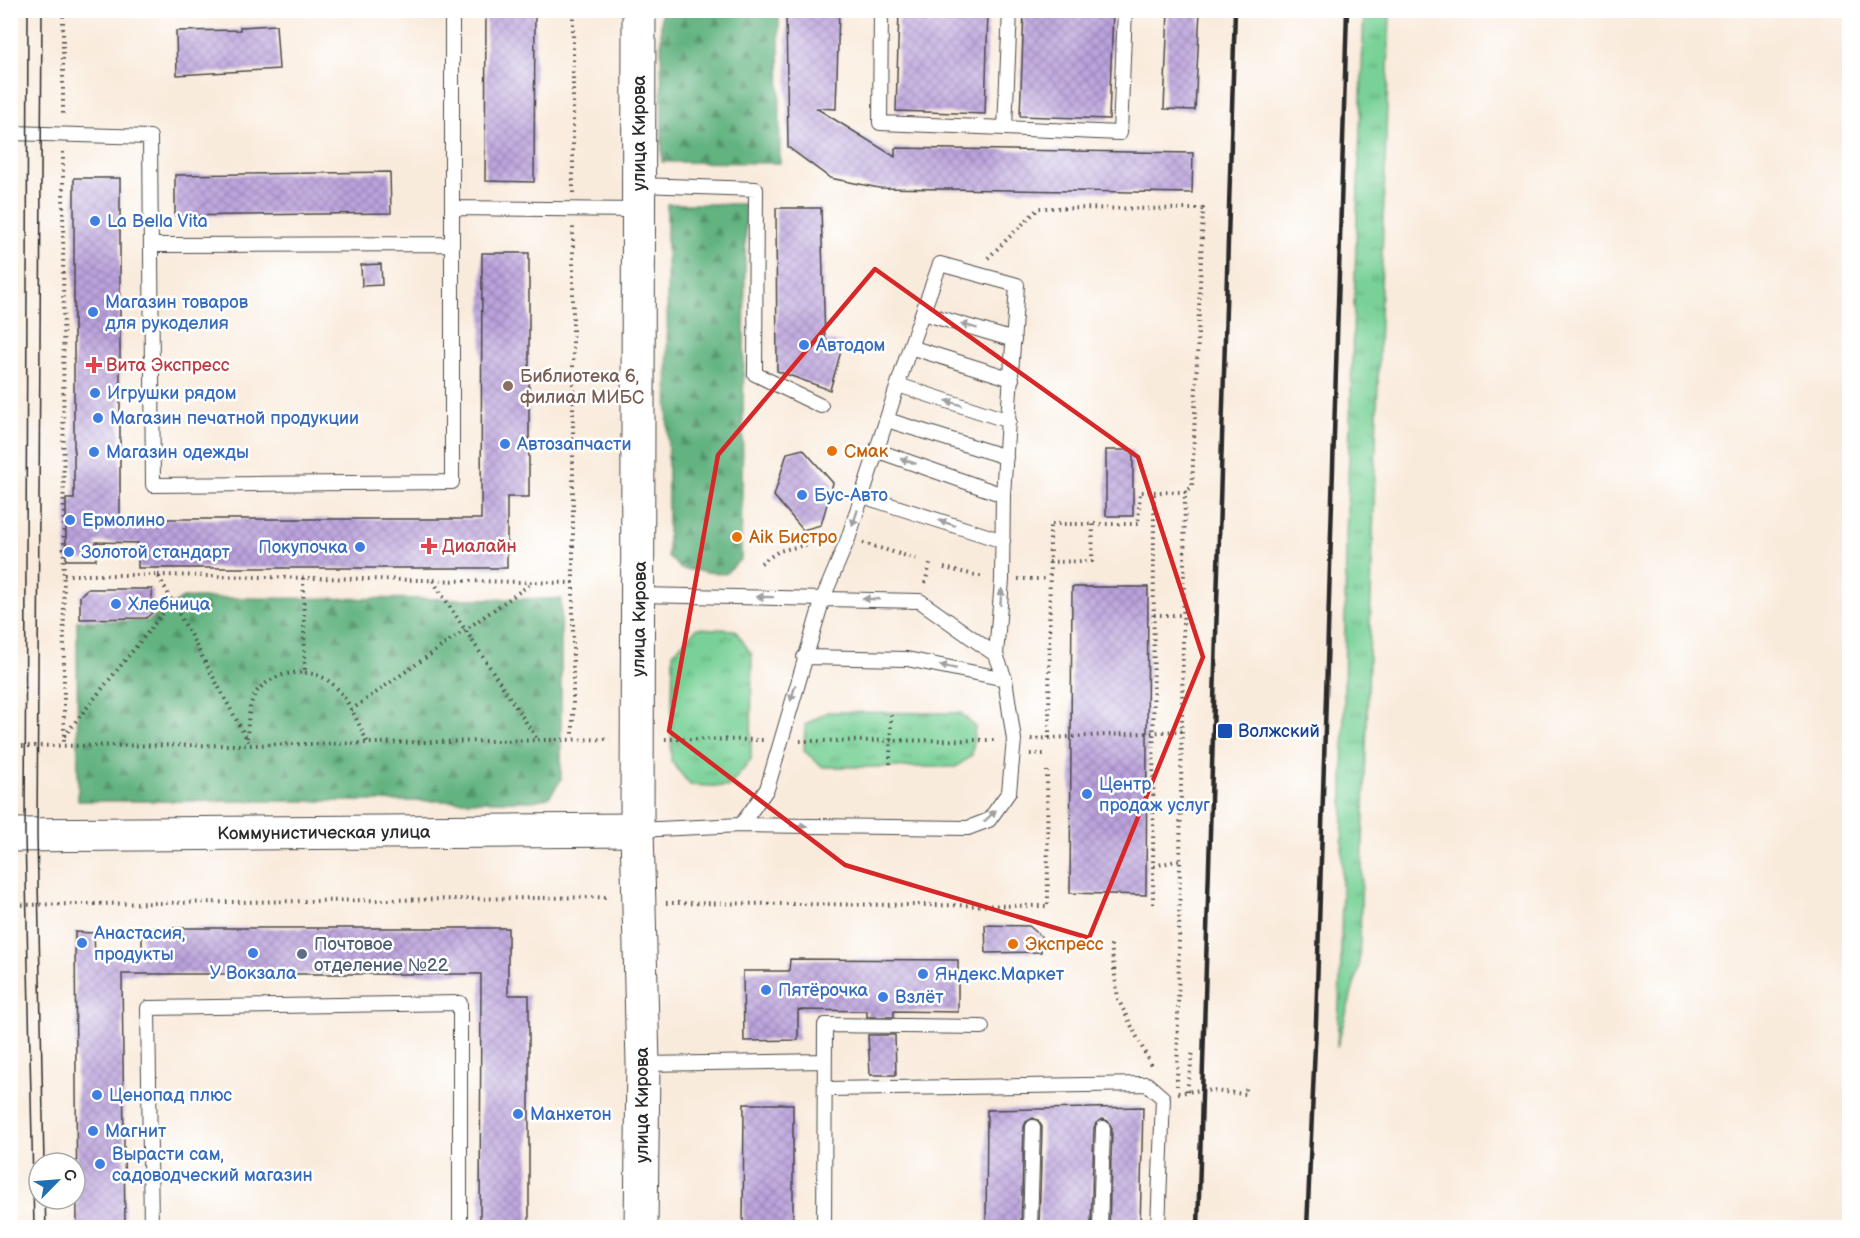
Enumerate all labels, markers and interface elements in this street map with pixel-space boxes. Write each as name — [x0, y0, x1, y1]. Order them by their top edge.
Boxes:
street label: улица Кирова — [629, 75, 650, 191]
place label: La Bella Vita — [107, 211, 208, 232]
marker: La Bella Vita — [88, 214, 102, 228]
place label: Магазин товаров для рукоделия — [105, 292, 249, 334]
marker: Магазин товаров для рукоделия — [86, 305, 100, 319]
one-way arrow — [960, 321, 978, 330]
place label: Автодом — [815, 335, 885, 356]
marker: Автодом — [797, 338, 811, 352]
place label: Вита Экспресс — [106, 355, 230, 376]
marker: Вита Экспресс — [87, 358, 101, 372]
place label: Библиотека 6, филиал МИБС — [520, 366, 644, 408]
marker: Библиотека 6, филиал МИБС — [501, 379, 515, 393]
place label: Игрушки рядом — [107, 383, 237, 404]
marker: Игрушки рядом — [88, 386, 102, 400]
one-way arrow — [945, 398, 963, 407]
place label: Магазин печатной продукции — [110, 408, 359, 429]
marker: Магазин печатной продукции — [91, 411, 105, 425]
place label: Автозапчасти — [516, 434, 631, 455]
marker: Автозапчасти — [498, 437, 512, 451]
place label: Смак — [844, 441, 889, 462]
place label: Магазин одежды — [106, 442, 249, 463]
marker: Смак — [825, 444, 839, 458]
marker: Магазин одежды — [87, 445, 101, 459]
one-way arrow — [899, 456, 917, 466]
place label: Бус-Авто — [814, 485, 888, 506]
marker: Бус-Авто — [795, 488, 809, 502]
one-way arrow — [849, 509, 859, 527]
place label: Ермолино — [82, 510, 165, 531]
marker: Ермолино — [63, 513, 77, 527]
one-way arrow — [938, 518, 956, 527]
place label: Aik Бистро — [749, 527, 837, 548]
marker: Aik Бистро — [730, 530, 744, 544]
place label: Диалайн — [442, 536, 517, 557]
place label: Покупочка — [258, 537, 348, 558]
marker: Диалайн — [420, 537, 438, 555]
marker: Покупочка — [353, 540, 367, 554]
place label: Золотой стандарт — [81, 542, 231, 563]
marker: Золотой стандарт — [62, 545, 76, 559]
street label: улица Кирова — [628, 561, 651, 677]
one-way arrow — [996, 587, 1006, 606]
one-way arrow — [755, 592, 774, 602]
place label: Хлебница — [128, 594, 211, 615]
one-way arrow — [862, 595, 881, 604]
marker: Хлебница — [109, 597, 123, 611]
one-way arrow — [939, 662, 957, 672]
one-way arrow — [788, 685, 797, 703]
place label: Волжский — [1238, 721, 1320, 742]
marker: Волжский — [1216, 722, 1234, 740]
place label: Центр продаж услуг — [1099, 774, 1210, 816]
marker: Центр продаж услуг — [1080, 787, 1094, 801]
one-way arrow — [982, 809, 997, 823]
one-way arrow — [790, 821, 809, 831]
street label: Коммунистическая улица — [217, 822, 431, 844]
place label: Анастасия, продукты — [93, 923, 185, 965]
place label: Почтовое отделение №22 — [314, 934, 449, 976]
place label: Экспресс — [1025, 934, 1104, 955]
marker: Анастасия, продукты — [75, 936, 89, 950]
marker: Экспресс — [1006, 937, 1020, 951]
marker: У Вокзала — [246, 946, 260, 960]
marker: Почтовое отделение №22 — [295, 947, 309, 961]
place label: У Вокзала — [209, 963, 297, 984]
place label: Яндекс.Маркет — [935, 964, 1065, 985]
marker: Яндекс.Маркет — [916, 967, 930, 981]
place label: Пятёрочка — [778, 980, 869, 1001]
marker: Пятёрочка — [759, 983, 773, 997]
place label: Взлёт — [895, 987, 944, 1008]
marker: Взлёт — [876, 990, 890, 1004]
street label: улица Кирова — [632, 1047, 653, 1163]
place label: Ценопад плюс — [109, 1085, 232, 1106]
marker: Ценопад плюс — [90, 1088, 104, 1102]
place label: Манхетон — [530, 1104, 612, 1125]
marker: Манхетон — [511, 1107, 525, 1121]
place label: Магнит — [105, 1121, 167, 1142]
marker: Магнит — [86, 1124, 100, 1138]
place label: Вырасти сам, садоводческий магазин — [112, 1144, 313, 1186]
north arrow — [27, 1151, 87, 1211]
marker: Вырасти сам, садоводческий магазин — [93, 1157, 107, 1171]
text: С — [58, 1166, 80, 1184]

